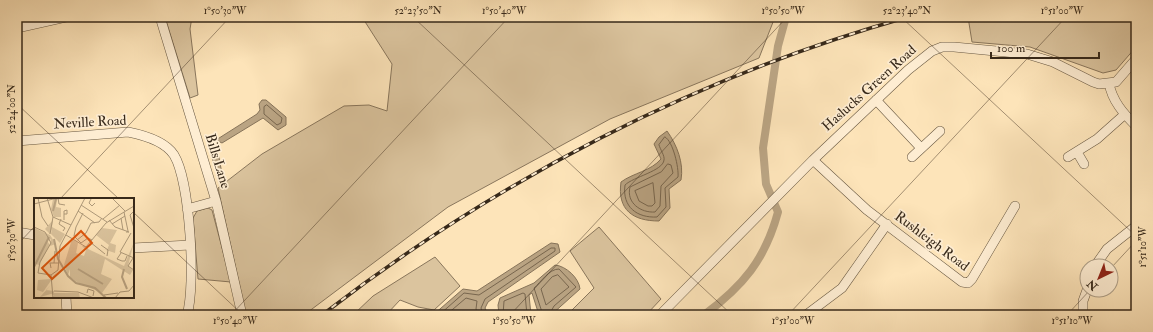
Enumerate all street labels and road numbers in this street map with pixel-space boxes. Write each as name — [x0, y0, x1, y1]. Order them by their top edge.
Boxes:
street label: Haslucks Green Road — [818, 41, 920, 135]
street label: Neville Road — [53, 112, 127, 132]
street label: Bills Lane — [202, 131, 234, 191]
street label: Rushleigh Road — [891, 207, 973, 275]

